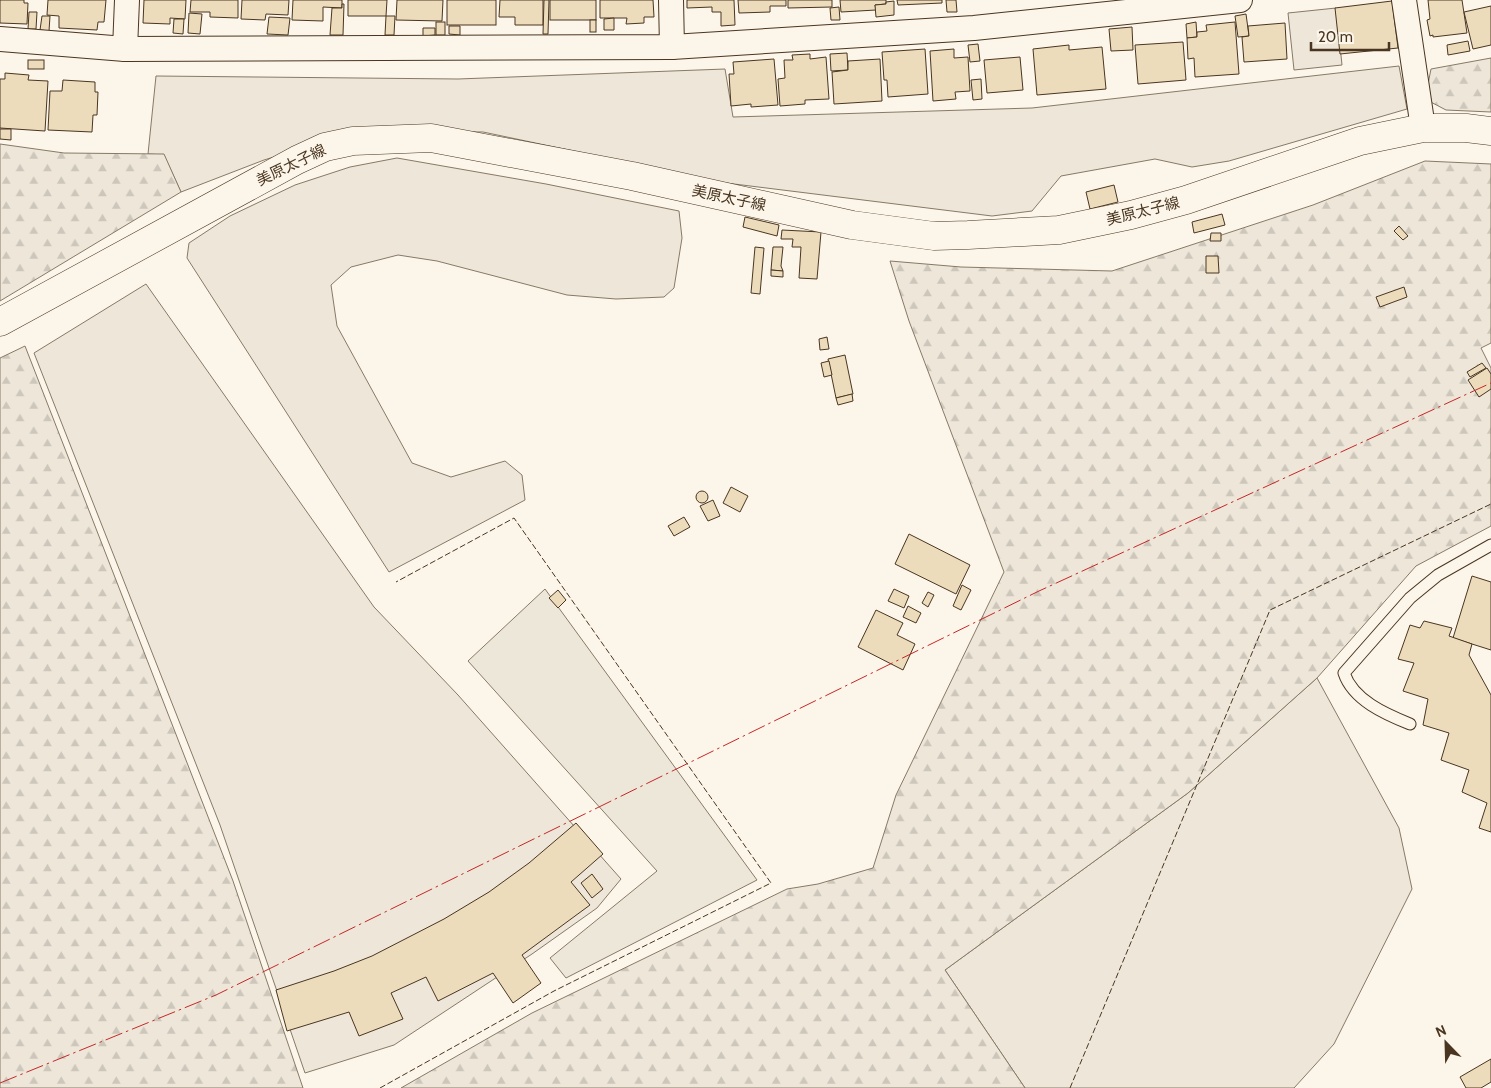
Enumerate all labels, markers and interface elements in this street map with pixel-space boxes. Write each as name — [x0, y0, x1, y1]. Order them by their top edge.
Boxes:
scale bar — [1311, 20, 1388, 52]
text: 20 m — [1318, 28, 1353, 46]
street label: 美原太子線 — [253, 140, 329, 190]
street label: 美原太子線 — [690, 181, 768, 215]
street label: 美原太子線 — [1104, 193, 1182, 229]
north arrow — [1421, 1018, 1471, 1068]
text: N — [1433, 1021, 1449, 1041]

